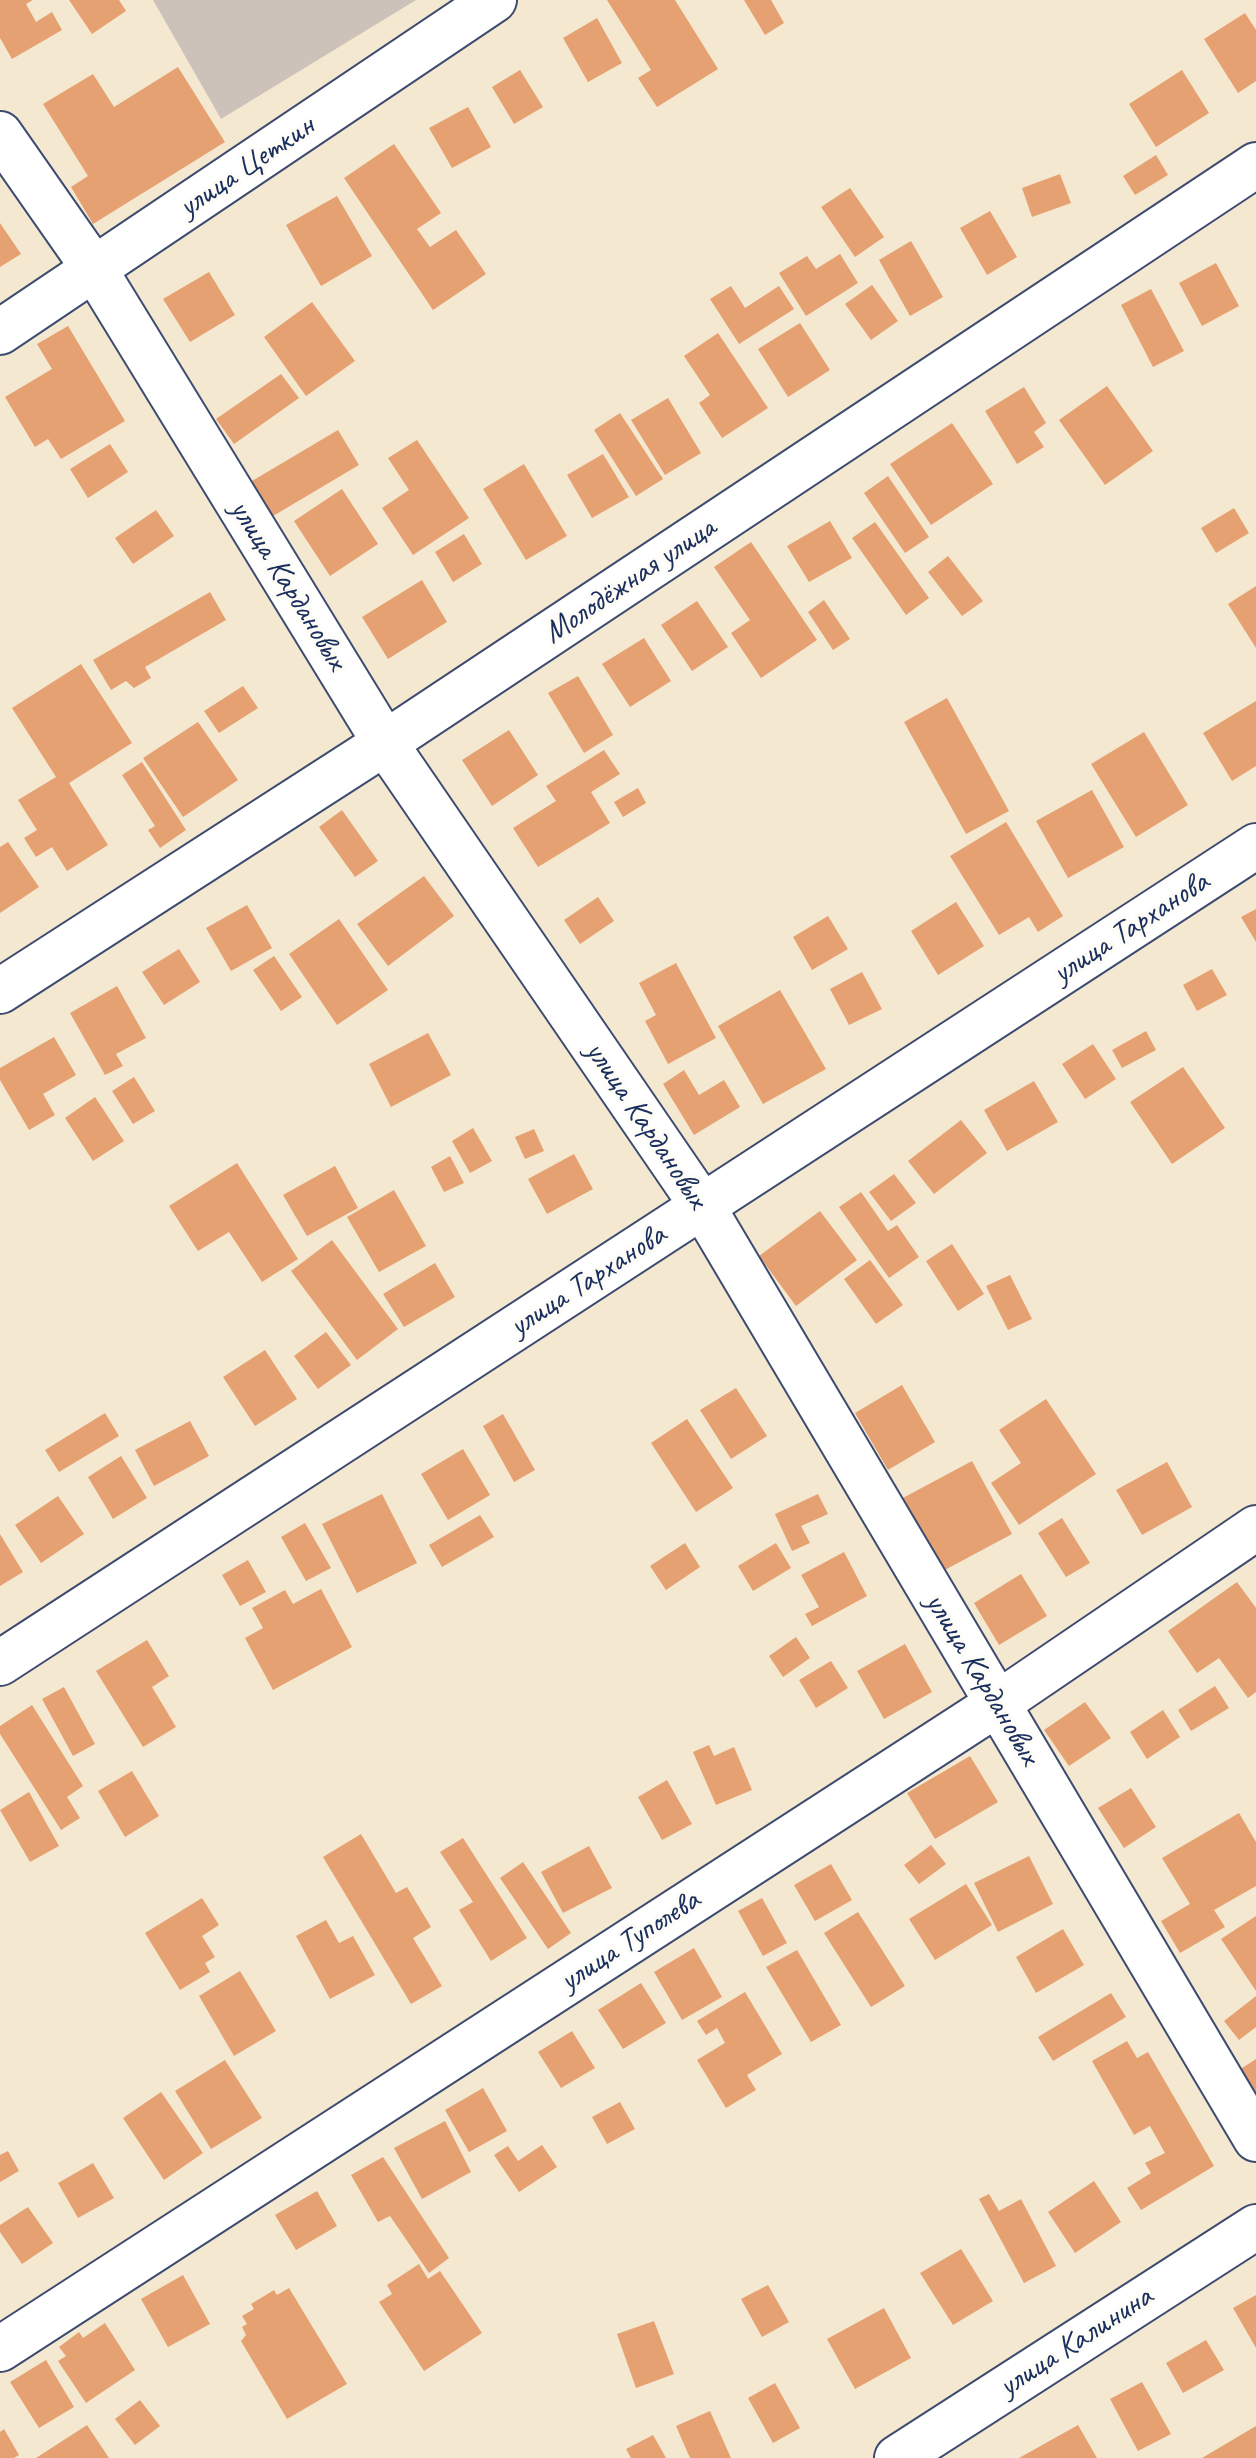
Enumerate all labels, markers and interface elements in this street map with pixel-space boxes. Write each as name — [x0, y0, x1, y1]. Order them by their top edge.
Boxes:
street label: улица Цеткин — [172, 108, 322, 226]
street label: улица Кардановых — [221, 493, 355, 677]
street label: Молодёжная улица — [536, 509, 724, 653]
street label: улица Тарханова — [1045, 863, 1217, 993]
street label: улица Кардановых — [576, 1034, 716, 1216]
street label: улица Тарханова — [502, 1216, 674, 1346]
street label: улица Кардановых — [916, 1586, 1048, 1772]
street label: улица Туполева — [553, 1882, 707, 2000]
street label: улица Калинина — [992, 2278, 1160, 2406]

